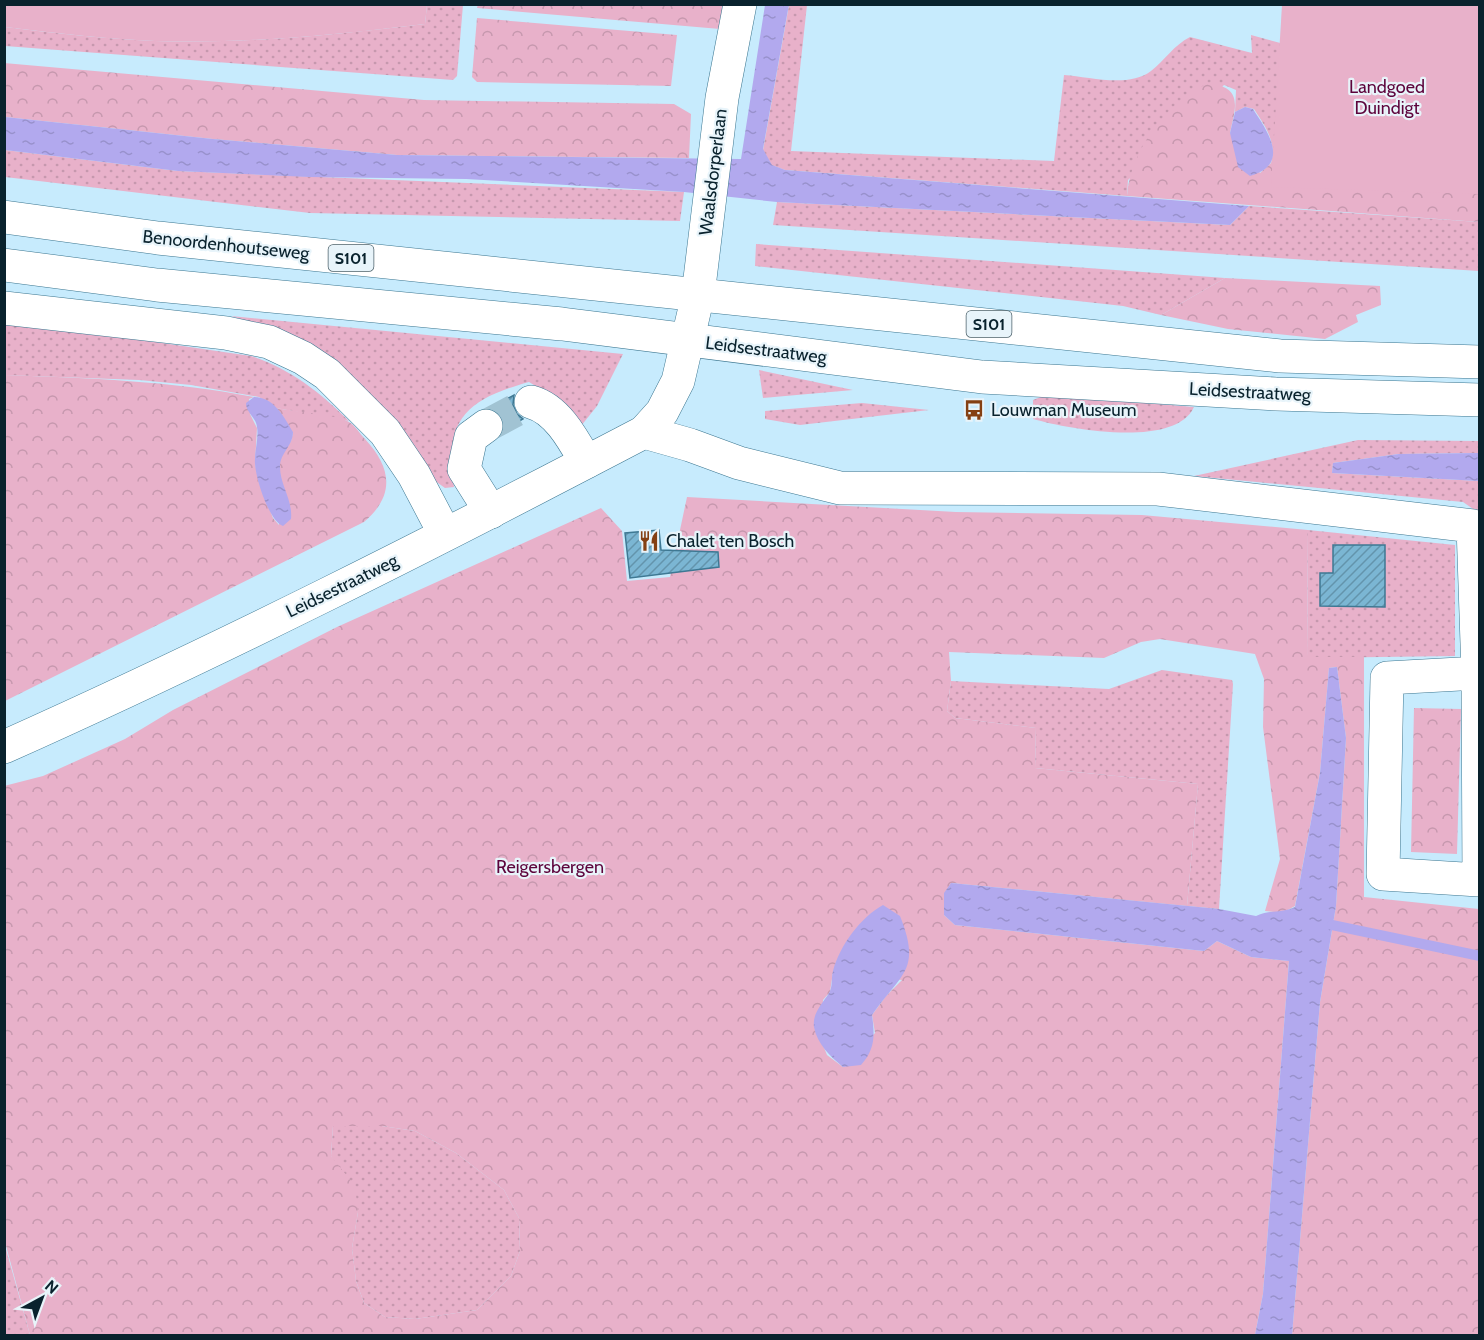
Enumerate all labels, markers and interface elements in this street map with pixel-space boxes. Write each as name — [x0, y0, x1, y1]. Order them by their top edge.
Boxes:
park label: Landgoed Duindigt — [1349, 76, 1425, 119]
street label: Waalsdorperlaan — [694, 107, 732, 237]
street label: Benoordenhoutseweg — [142, 225, 311, 265]
road number: S101 — [328, 245, 374, 271]
road number: S101 — [966, 311, 1012, 337]
street label: Leidsestraatweg — [704, 332, 829, 368]
street label: Leidsestraatweg — [1189, 378, 1312, 406]
bus stop icon: Louwman Museum — [962, 398, 986, 422]
place label: Louwman Museum — [991, 399, 1136, 421]
restaurant icon: Chalet ten Bosch — [637, 529, 661, 553]
place label: Chalet ten Bosch — [666, 530, 794, 552]
street label: Leidsestraatweg — [282, 549, 403, 623]
park label: Reigersbergen — [496, 856, 604, 878]
north arrow — [12, 1268, 72, 1328]
text: N — [41, 1276, 62, 1298]

